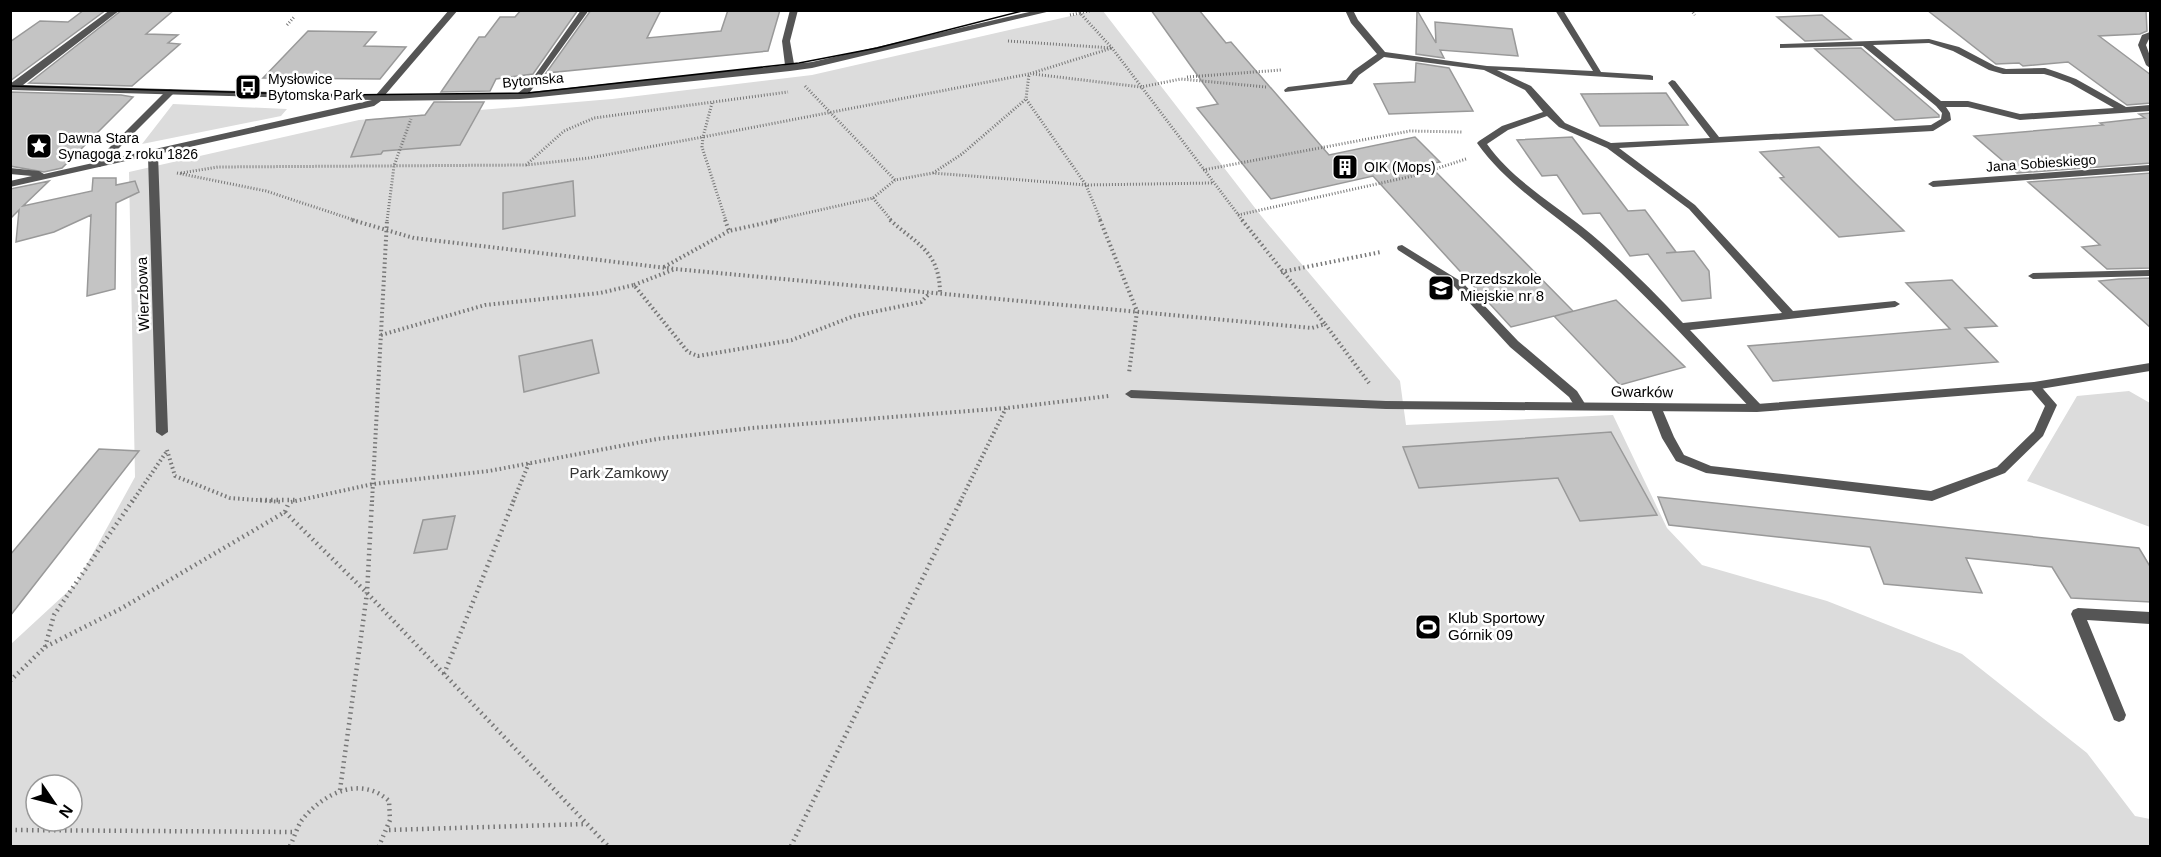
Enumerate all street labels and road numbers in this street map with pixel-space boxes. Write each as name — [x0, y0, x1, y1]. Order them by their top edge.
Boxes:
street label: Bytomska — [502, 69, 565, 91]
street label: Jana Sobieskiego — [1985, 151, 2097, 175]
street label: Wierzbowa — [133, 256, 152, 331]
street label: Gwarków — [1611, 382, 1674, 401]

